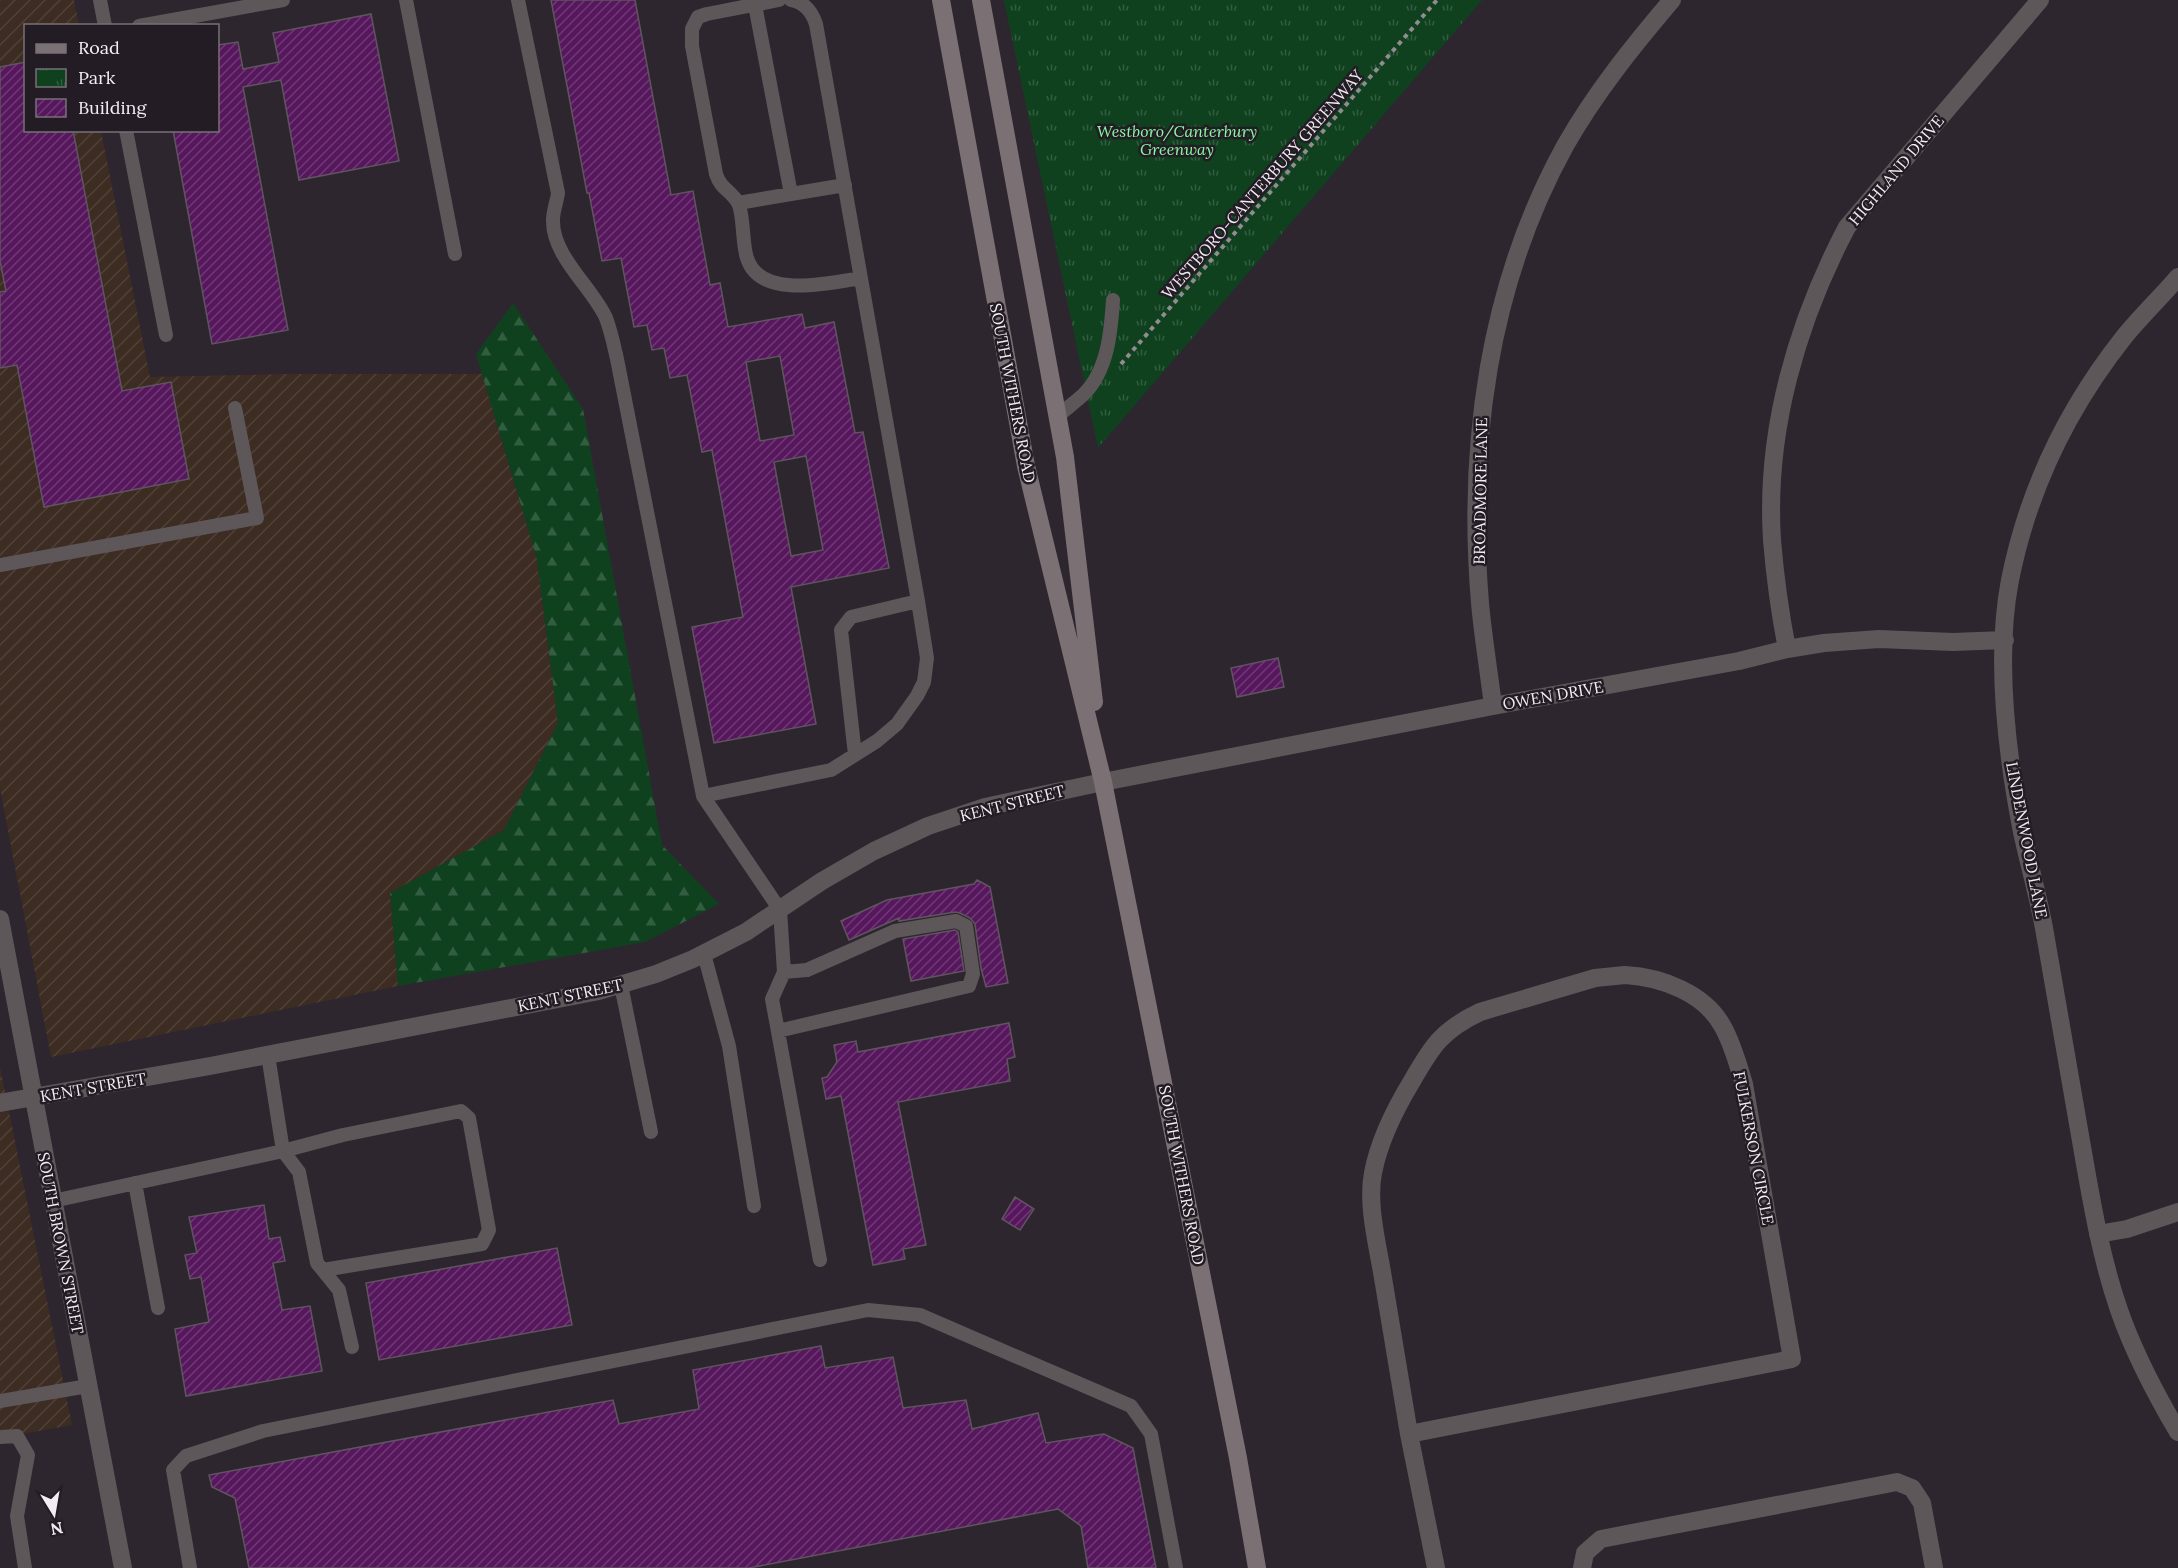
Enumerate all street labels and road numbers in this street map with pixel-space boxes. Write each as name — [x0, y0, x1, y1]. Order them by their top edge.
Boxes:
street label: WESTBORO-CANTERBURY GREENWAY — [1157, 65, 1368, 303]
street label: HIGHLAND DRIVE — [1844, 111, 1948, 229]
street label: SOUTH WITHERS ROAD — [986, 302, 1040, 485]
street label: BROADMORE LANE — [1469, 417, 1491, 565]
street label: OWEN DRIVE — [1501, 676, 1605, 714]
street label: LINDENWOOD LANE — [2002, 760, 2052, 920]
street label: KENT STREET — [958, 780, 1066, 826]
street label: KENT STREET — [516, 974, 624, 1016]
street label: KENT STREET — [39, 1068, 147, 1106]
street label: FULKERSON CIRCLE — [1729, 1070, 1779, 1227]
street label: SOUTH WITHERS ROAD — [1155, 1084, 1209, 1267]
street label: SOUTH BROWN STREET — [34, 1150, 88, 1336]

